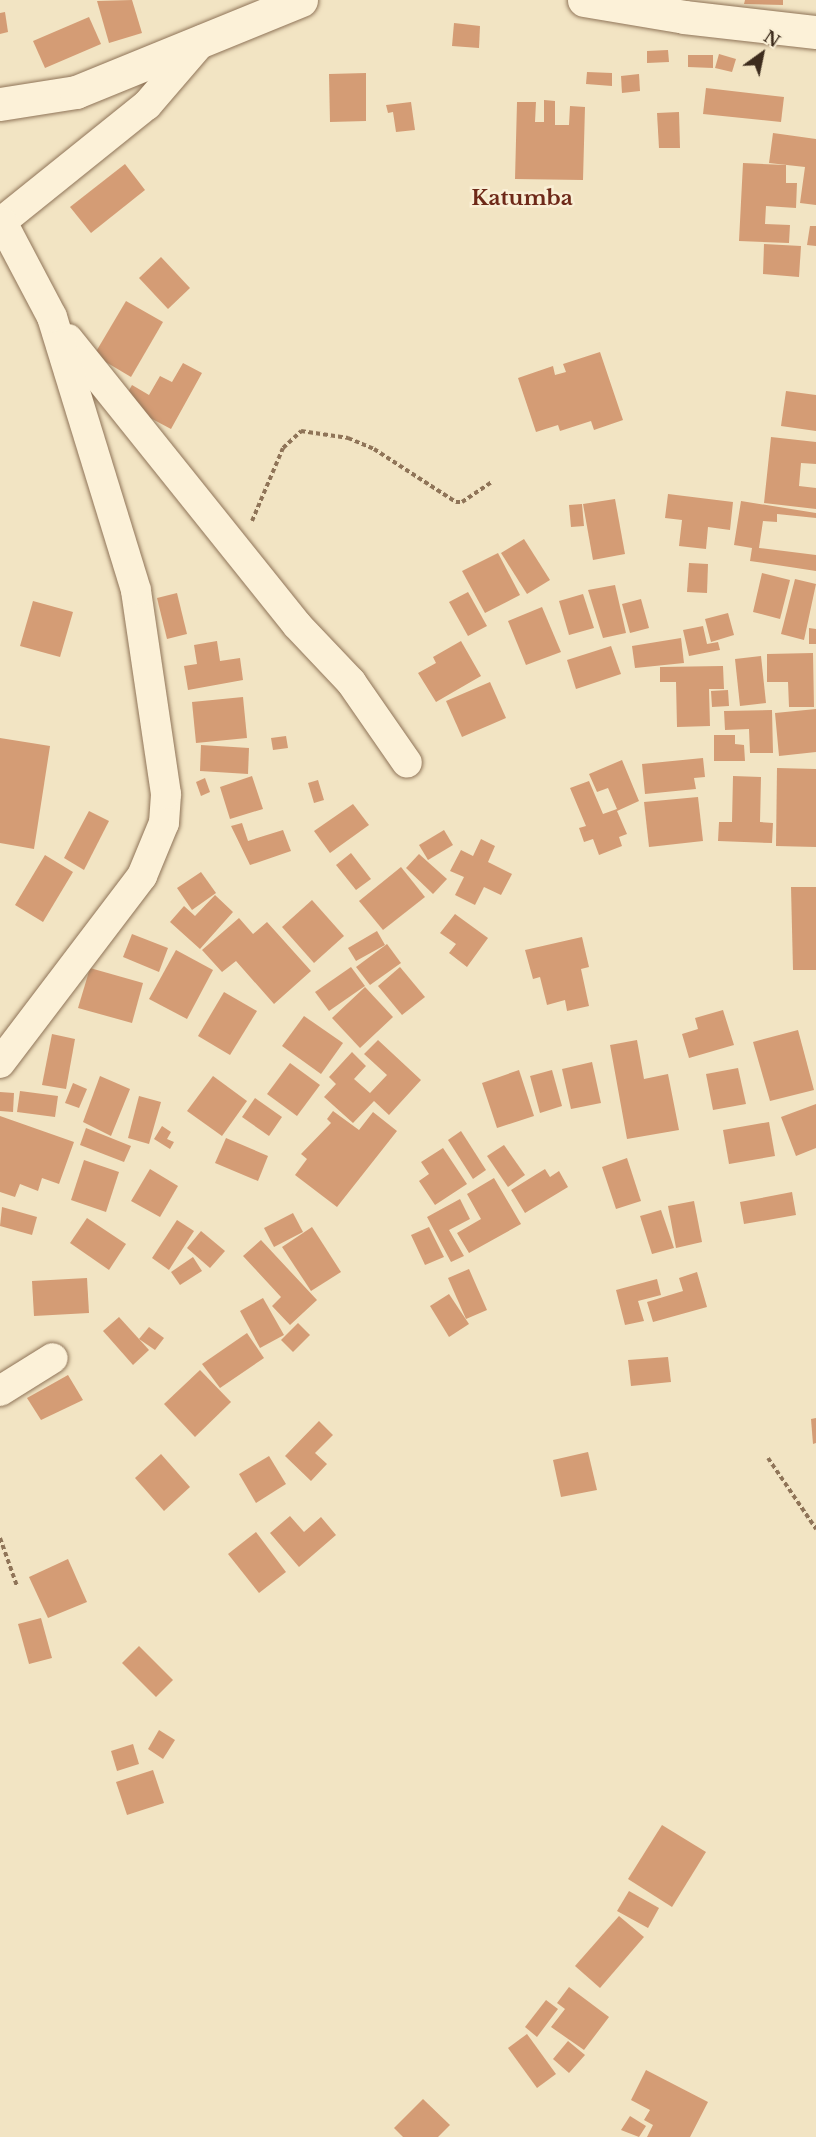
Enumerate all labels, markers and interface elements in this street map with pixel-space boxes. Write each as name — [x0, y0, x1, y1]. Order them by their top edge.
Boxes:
north arrow — [732, 24, 792, 84]
text: N — [760, 26, 784, 51]
district label: Katumba — [471, 185, 573, 211]

